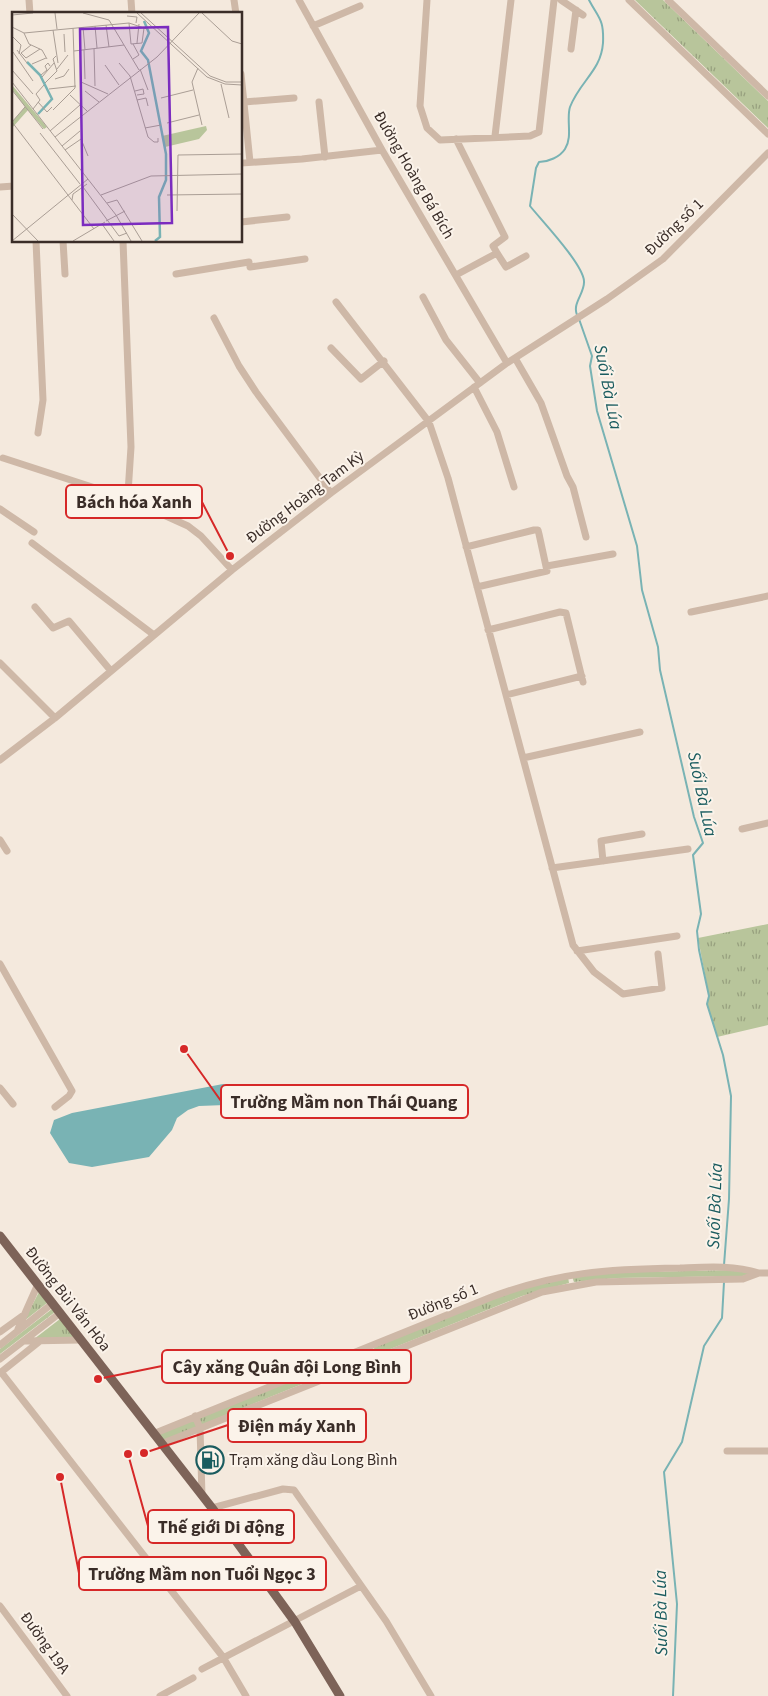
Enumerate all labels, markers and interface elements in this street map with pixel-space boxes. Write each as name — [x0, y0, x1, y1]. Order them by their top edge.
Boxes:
inset map — [12, 12, 242, 242]
street label: Đường Hoàng Bá Bích — [368, 107, 460, 243]
street label: Đường số 1 — [640, 193, 708, 261]
water label: Suối Bà Lúa — [587, 342, 629, 432]
street label: Đường Hoàng Tam Kỳ — [241, 445, 369, 549]
callout: Bách hóa Xanh — [66, 485, 202, 518]
text: Bách hóa Xanh — [76, 490, 192, 515]
water label: Suối Bà Lúa — [681, 749, 723, 839]
callout: Trường Mầm non Thái Quang — [221, 1085, 468, 1118]
text: Trường Mầm non Thái Quang — [231, 1090, 458, 1115]
water label: Suối Bà Lúa — [701, 1162, 729, 1250]
street label: Đường Bùi Văn Hòa — [20, 1242, 116, 1356]
street label: Đường số 1 — [405, 1278, 482, 1326]
callout: Cây xăng Quân đội Long Bình — [162, 1350, 411, 1383]
text: Cây xăng Quân đội Long Bình — [173, 1355, 401, 1380]
callout: Điện máy Xanh — [228, 1409, 366, 1442]
text: Điện máy Xanh — [238, 1414, 356, 1439]
fuel station icon: Trạm xăng dầu Long Bình — [195, 1445, 225, 1475]
place label: Trạm xăng dầu Long Bình — [229, 1449, 398, 1471]
callout: Thế giới Di động — [148, 1510, 294, 1543]
text: Thế giới Di động — [158, 1515, 285, 1540]
callout: Trường Mầm non Tuổi Ngọc 3 — [79, 1557, 326, 1590]
text: Trường Mầm non Tuổi Ngọc 3 — [88, 1562, 316, 1587]
water label: Suối Bà Lúa — [648, 1569, 674, 1656]
street label: Đường 19A — [15, 1607, 75, 1679]

